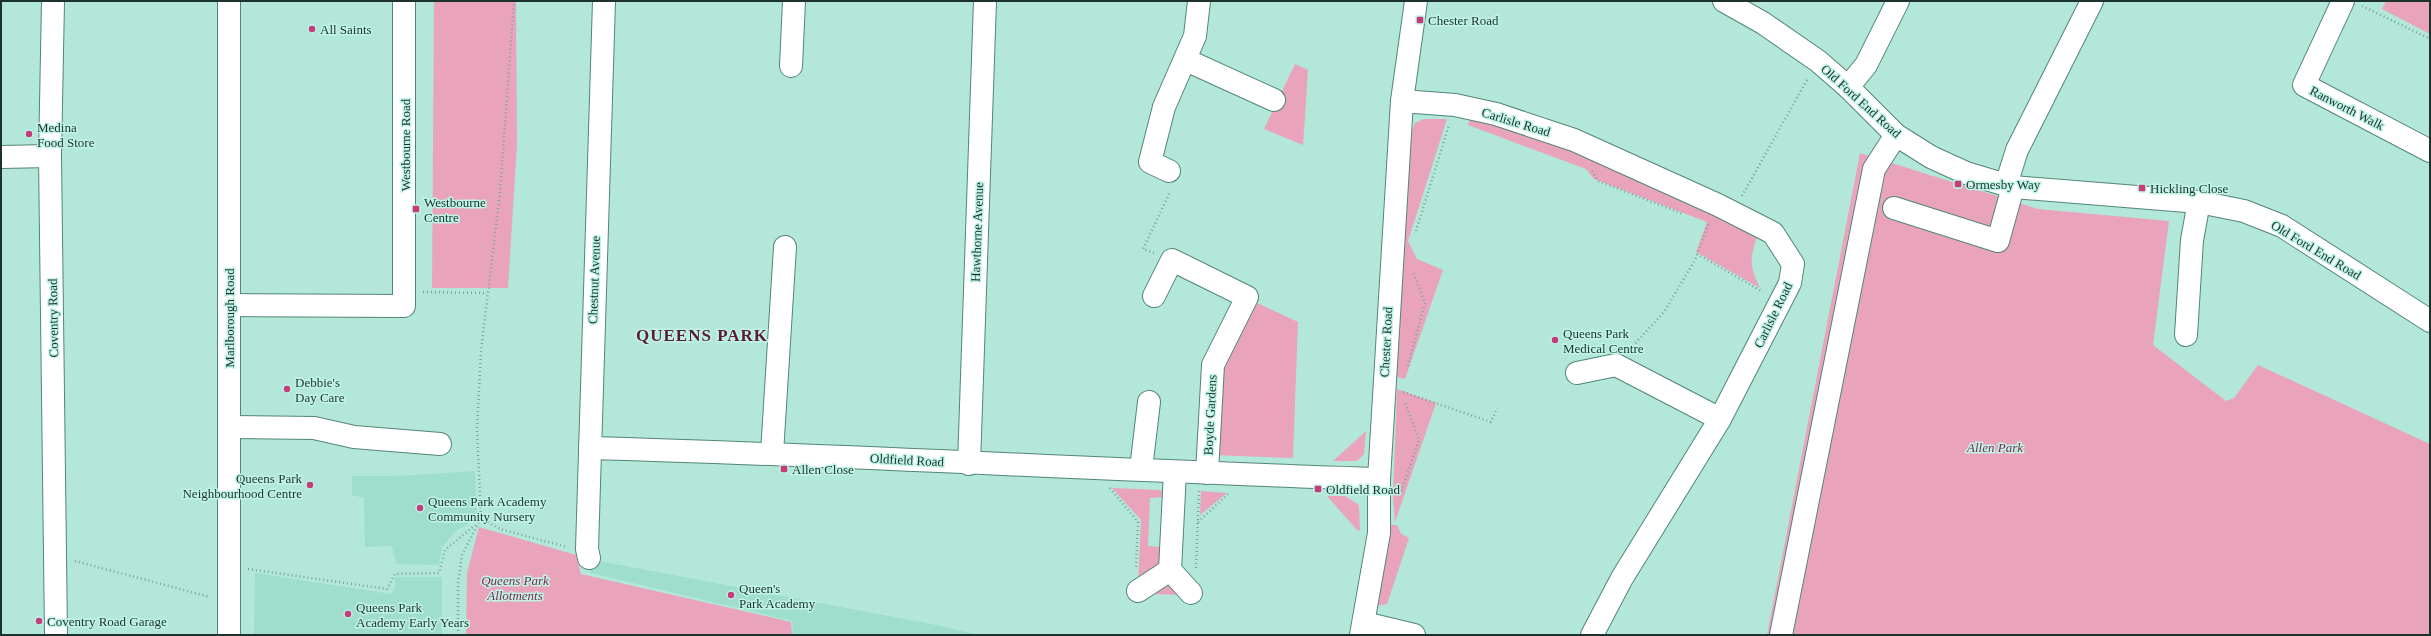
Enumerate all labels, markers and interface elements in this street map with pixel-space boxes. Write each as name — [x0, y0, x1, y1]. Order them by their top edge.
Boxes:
place label: Chester Road — [1428, 13, 1499, 28]
marker: Chester Road — [1415, 15, 1425, 25]
place label: All Saints — [320, 22, 372, 37]
marker: All Saints — [307, 24, 317, 34]
street label: Old Ford End Road — [1818, 61, 1904, 141]
street label: Ranworth Walk — [2307, 83, 2387, 133]
street label: Westbourne Road — [398, 98, 413, 191]
street label: Carlisle Road — [1480, 104, 1553, 140]
place label: Medina Food Store — [37, 120, 95, 150]
marker: Medina Food Store — [24, 129, 34, 139]
place label: Ormesby Way — [1966, 177, 2041, 192]
marker: Ormesby Way — [1953, 179, 1963, 189]
place label: Hickling Close — [2150, 181, 2229, 196]
street label: Hawthorne Avenue — [968, 182, 986, 282]
marker: Hickling Close — [2137, 183, 2147, 193]
place label: Westbourne Centre — [424, 195, 486, 225]
marker: Westbourne Centre — [411, 204, 421, 214]
street label: Old Ford End Road — [2268, 217, 2364, 283]
street label: Chestnut Avenue — [585, 235, 603, 324]
street label: Marlborough Road — [222, 268, 237, 368]
street label: Coventry Road — [45, 278, 61, 358]
street label: Carlisle Road — [1751, 279, 1796, 350]
street label: Chester Road — [1377, 306, 1395, 378]
district label: QUEENS PARK — [636, 326, 768, 345]
place label: Queens Park Medical Centre — [1563, 326, 1644, 356]
marker: Queens Park Medical Centre — [1550, 335, 1560, 345]
street label: Boyde Gardens — [1200, 374, 1220, 456]
place label: Debbie's Day Care — [295, 375, 345, 405]
marker: Debbie's Day Care — [282, 384, 292, 394]
park label: Allen Park — [1966, 440, 2023, 455]
street label: Oldfield Road — [870, 451, 945, 469]
place label: Allen Close — [792, 462, 854, 477]
marker: Allen Close — [779, 464, 789, 474]
place label: Queens Park Neighbourhood Centre — [182, 471, 302, 501]
marker: Queens Park Neighbourhood Centre — [305, 480, 315, 490]
place label: Oldfield Road — [1326, 482, 1401, 497]
marker: Oldfield Road — [1313, 484, 1323, 494]
place label: Queens Park Academy Community Nursery — [428, 494, 547, 524]
marker: Queens Park Academy Community Nursery — [415, 503, 425, 513]
park label: Queens Park Allotments — [481, 573, 549, 603]
place label: Queen's Park Academy — [739, 581, 816, 611]
marker: Queen's Park Academy — [726, 590, 736, 600]
place label: Queens Park Academy Early Years — [356, 600, 469, 630]
marker: Queens Park Academy Early Years — [343, 609, 353, 619]
place label: Coventry Road Garage — [47, 614, 167, 629]
marker: Coventry Road Garage — [34, 616, 44, 626]

